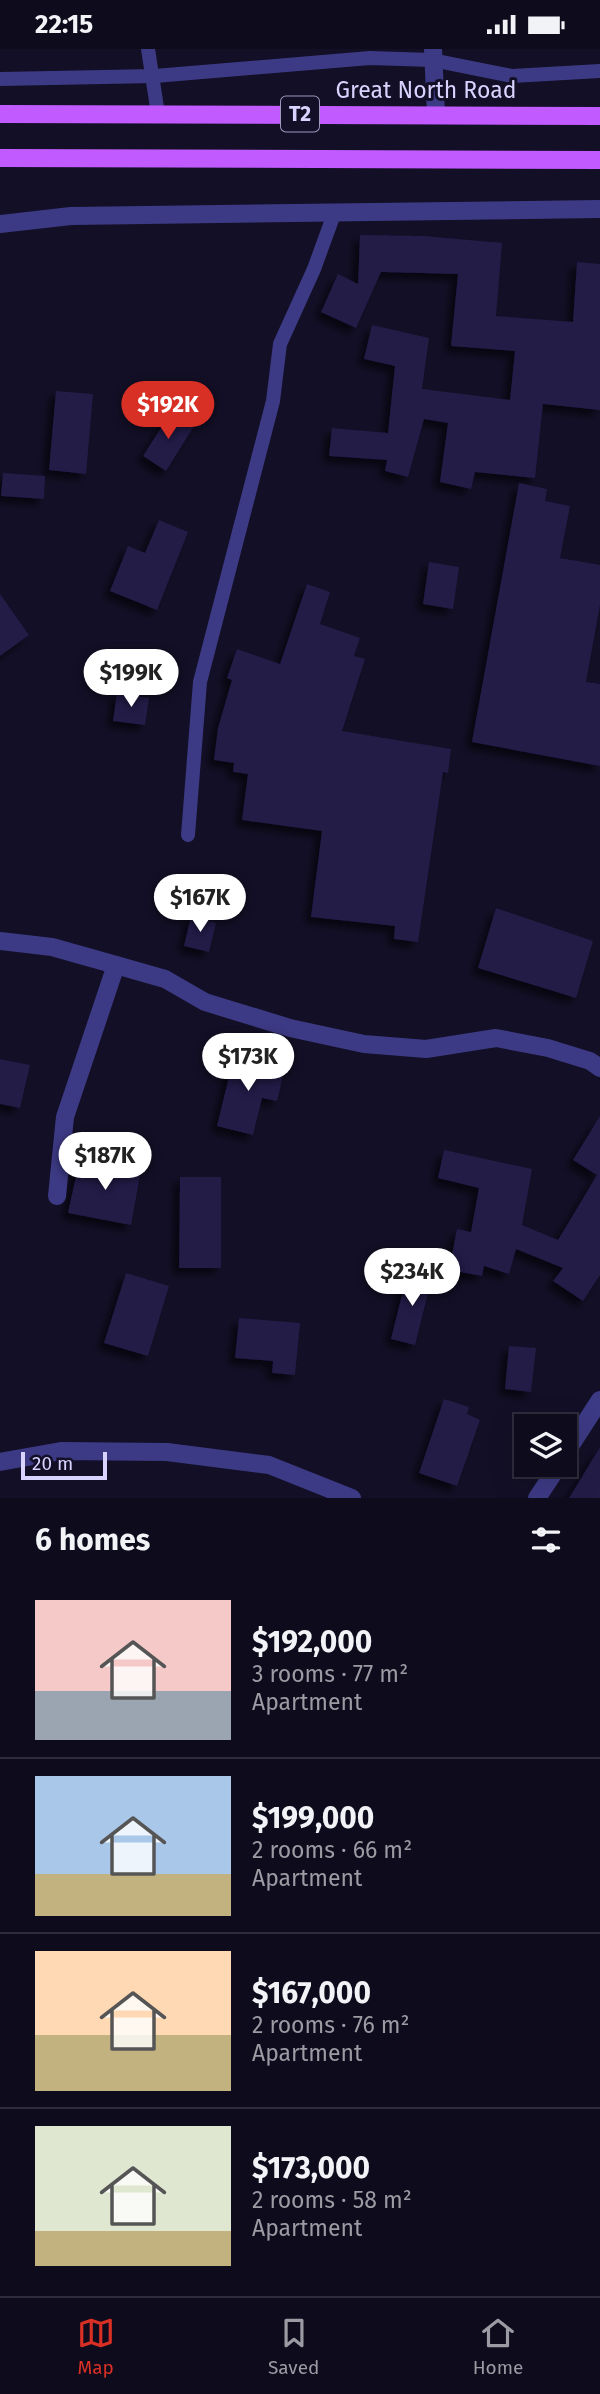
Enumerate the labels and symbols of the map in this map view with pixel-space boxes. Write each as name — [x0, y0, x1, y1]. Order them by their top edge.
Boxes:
street label: Great North Road — [336, 76, 516, 104]
road number: T2 — [281, 97, 319, 131]
pin: $192K — [119, 381, 217, 441]
pin: $199K — [82, 649, 180, 709]
pin: $167K — [151, 875, 249, 934]
pin: $173K — [199, 1033, 297, 1093]
pin: $187K — [56, 1133, 154, 1192]
pin: $234K — [363, 1249, 461, 1308]
scale bar — [21, 1449, 107, 1481]

